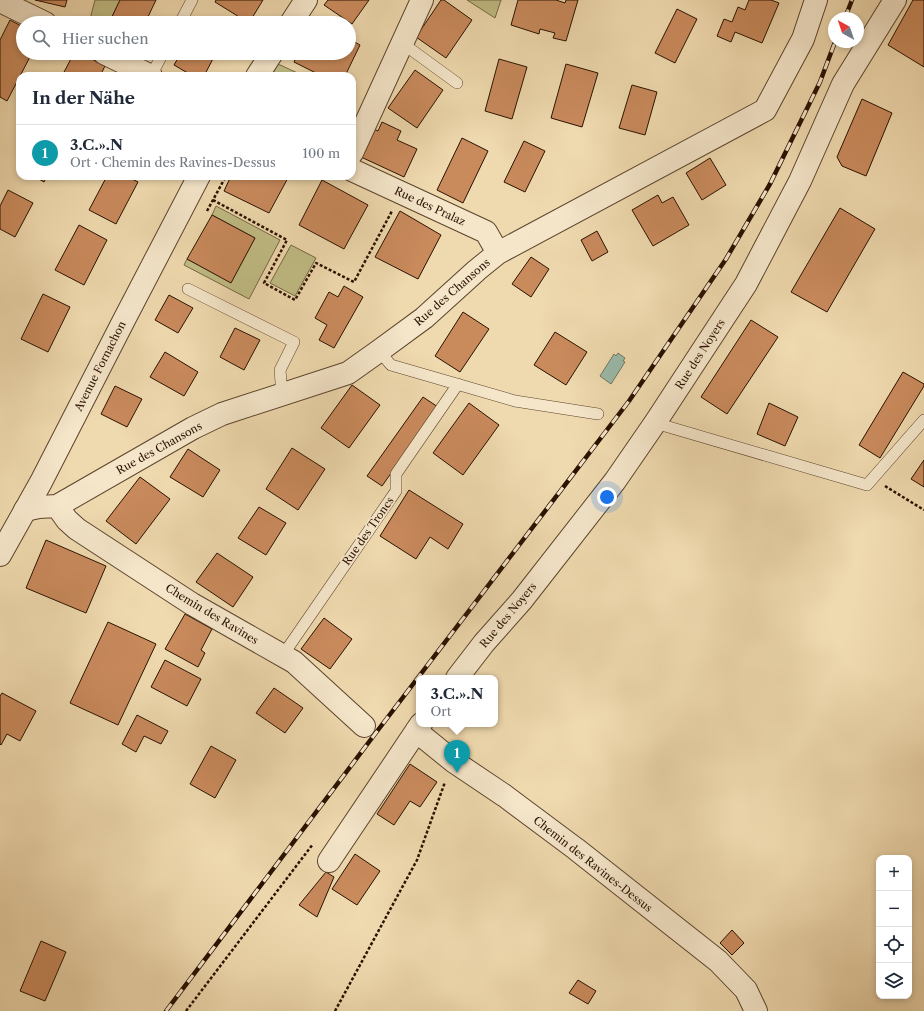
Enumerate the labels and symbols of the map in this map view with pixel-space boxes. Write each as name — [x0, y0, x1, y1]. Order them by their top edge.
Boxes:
north arrow — [828, 12, 864, 48]
street label: Rue des Pralaz — [392, 183, 468, 229]
street label: Rue des Chansons — [411, 255, 493, 329]
street label: Rue des Noyers — [672, 316, 728, 392]
street label: Avenue Fornachon — [71, 319, 129, 414]
street label: Rue des Chansons — [114, 419, 204, 477]
your location — [597, 487, 617, 507]
street label: Rue des Troncs — [339, 494, 397, 568]
street label: Rue des Noyers — [477, 579, 540, 651]
street label: Chemin des Ravines — [163, 581, 261, 647]
pin: 1 — [444, 740, 470, 773]
street label: Chemin des Ravines-Dessus — [531, 813, 656, 915]

